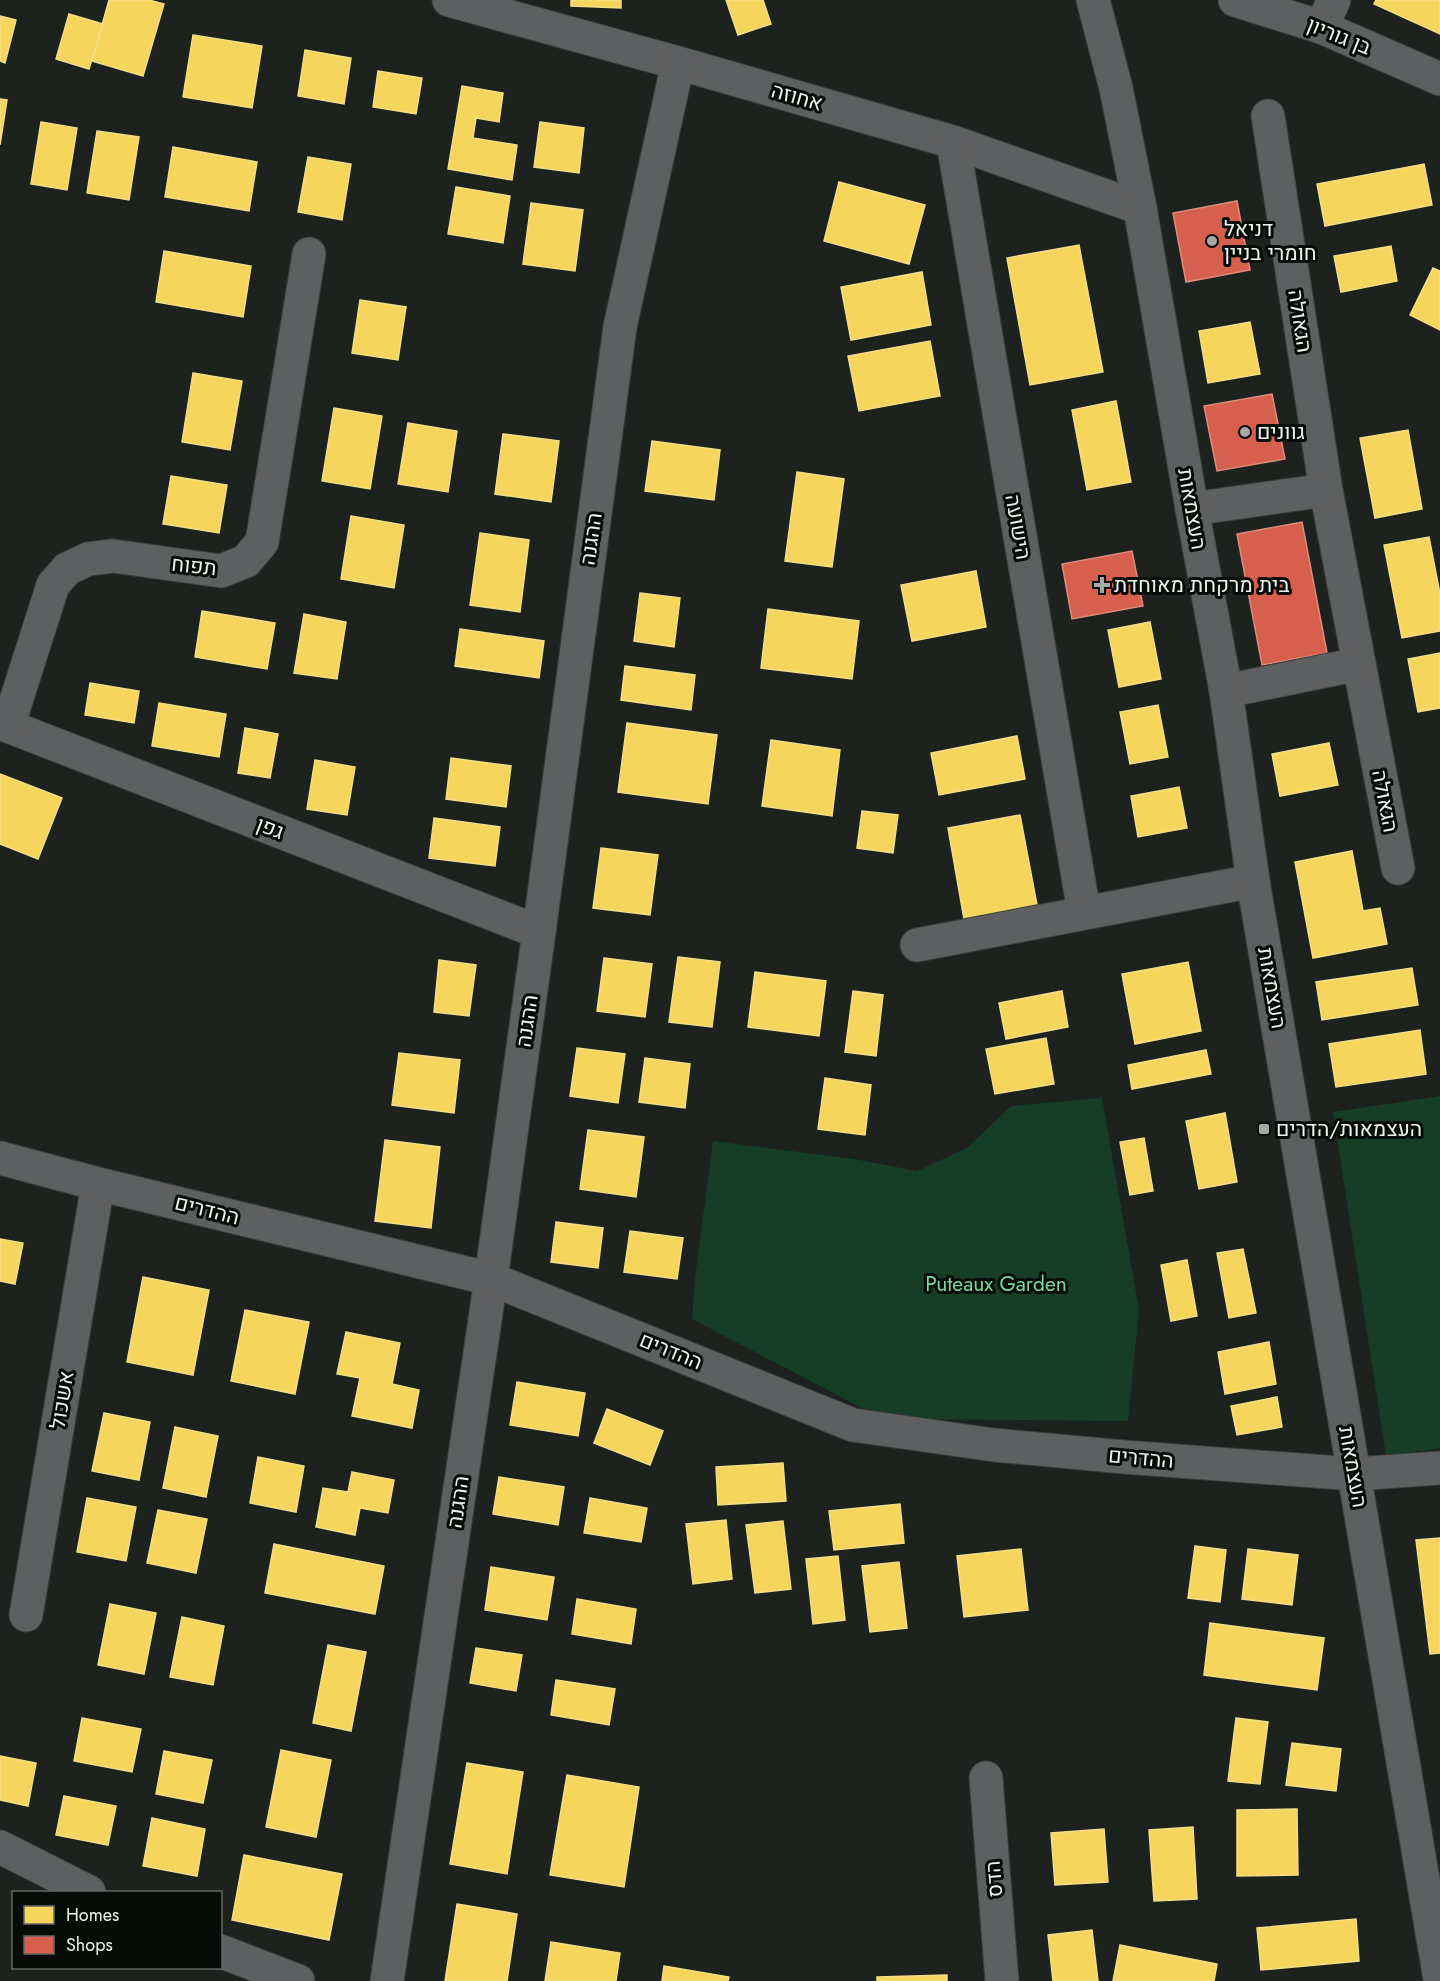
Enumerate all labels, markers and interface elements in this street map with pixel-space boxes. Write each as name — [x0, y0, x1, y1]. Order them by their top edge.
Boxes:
street label: בן גוריון — [1303, 10, 1375, 62]
street label: אחוזה — [768, 75, 826, 119]
place label: דניאל חומרי בניין — [1224, 214, 1317, 268]
marker: דניאל חומרי בניין — [1205, 234, 1219, 248]
street label: הגאולה — [1280, 287, 1320, 355]
place label: גוונים — [1257, 417, 1305, 447]
marker: גוונים — [1238, 425, 1252, 439]
street label: העצמאות — [1170, 466, 1214, 552]
street label: הישועה — [997, 492, 1039, 562]
street label: ההגנה — [572, 511, 610, 567]
street label: תפוח — [170, 549, 218, 583]
place label: בית מרקחת מאוחדת — [1114, 570, 1289, 600]
marker: בית מרקחת מאוחדת — [1095, 578, 1109, 592]
street label: הגאולה — [1364, 767, 1406, 835]
street label: גפן — [252, 809, 288, 847]
street label: העצמאות — [1250, 945, 1294, 1031]
street label: ההגנה — [508, 993, 546, 1049]
place label: העצמאות/הדרים — [1276, 1114, 1422, 1144]
marker: העצמאות/הדרים — [1257, 1122, 1271, 1136]
street label: ההדרים — [172, 1188, 242, 1232]
park label: Puteaux Garden — [925, 1269, 1067, 1299]
street label: ההדרים — [635, 1325, 707, 1377]
street label: אשכול — [43, 1369, 81, 1431]
street label: העצמאות — [1331, 1424, 1375, 1510]
street label: ההדרים — [1107, 1440, 1175, 1476]
street label: ההגנה — [439, 1474, 477, 1530]
street label: הדס — [977, 1859, 1011, 1899]
legend — [12, 1891, 222, 1969]
text: Homes — [66, 1902, 119, 1928]
text: Shops — [66, 1932, 113, 1958]

